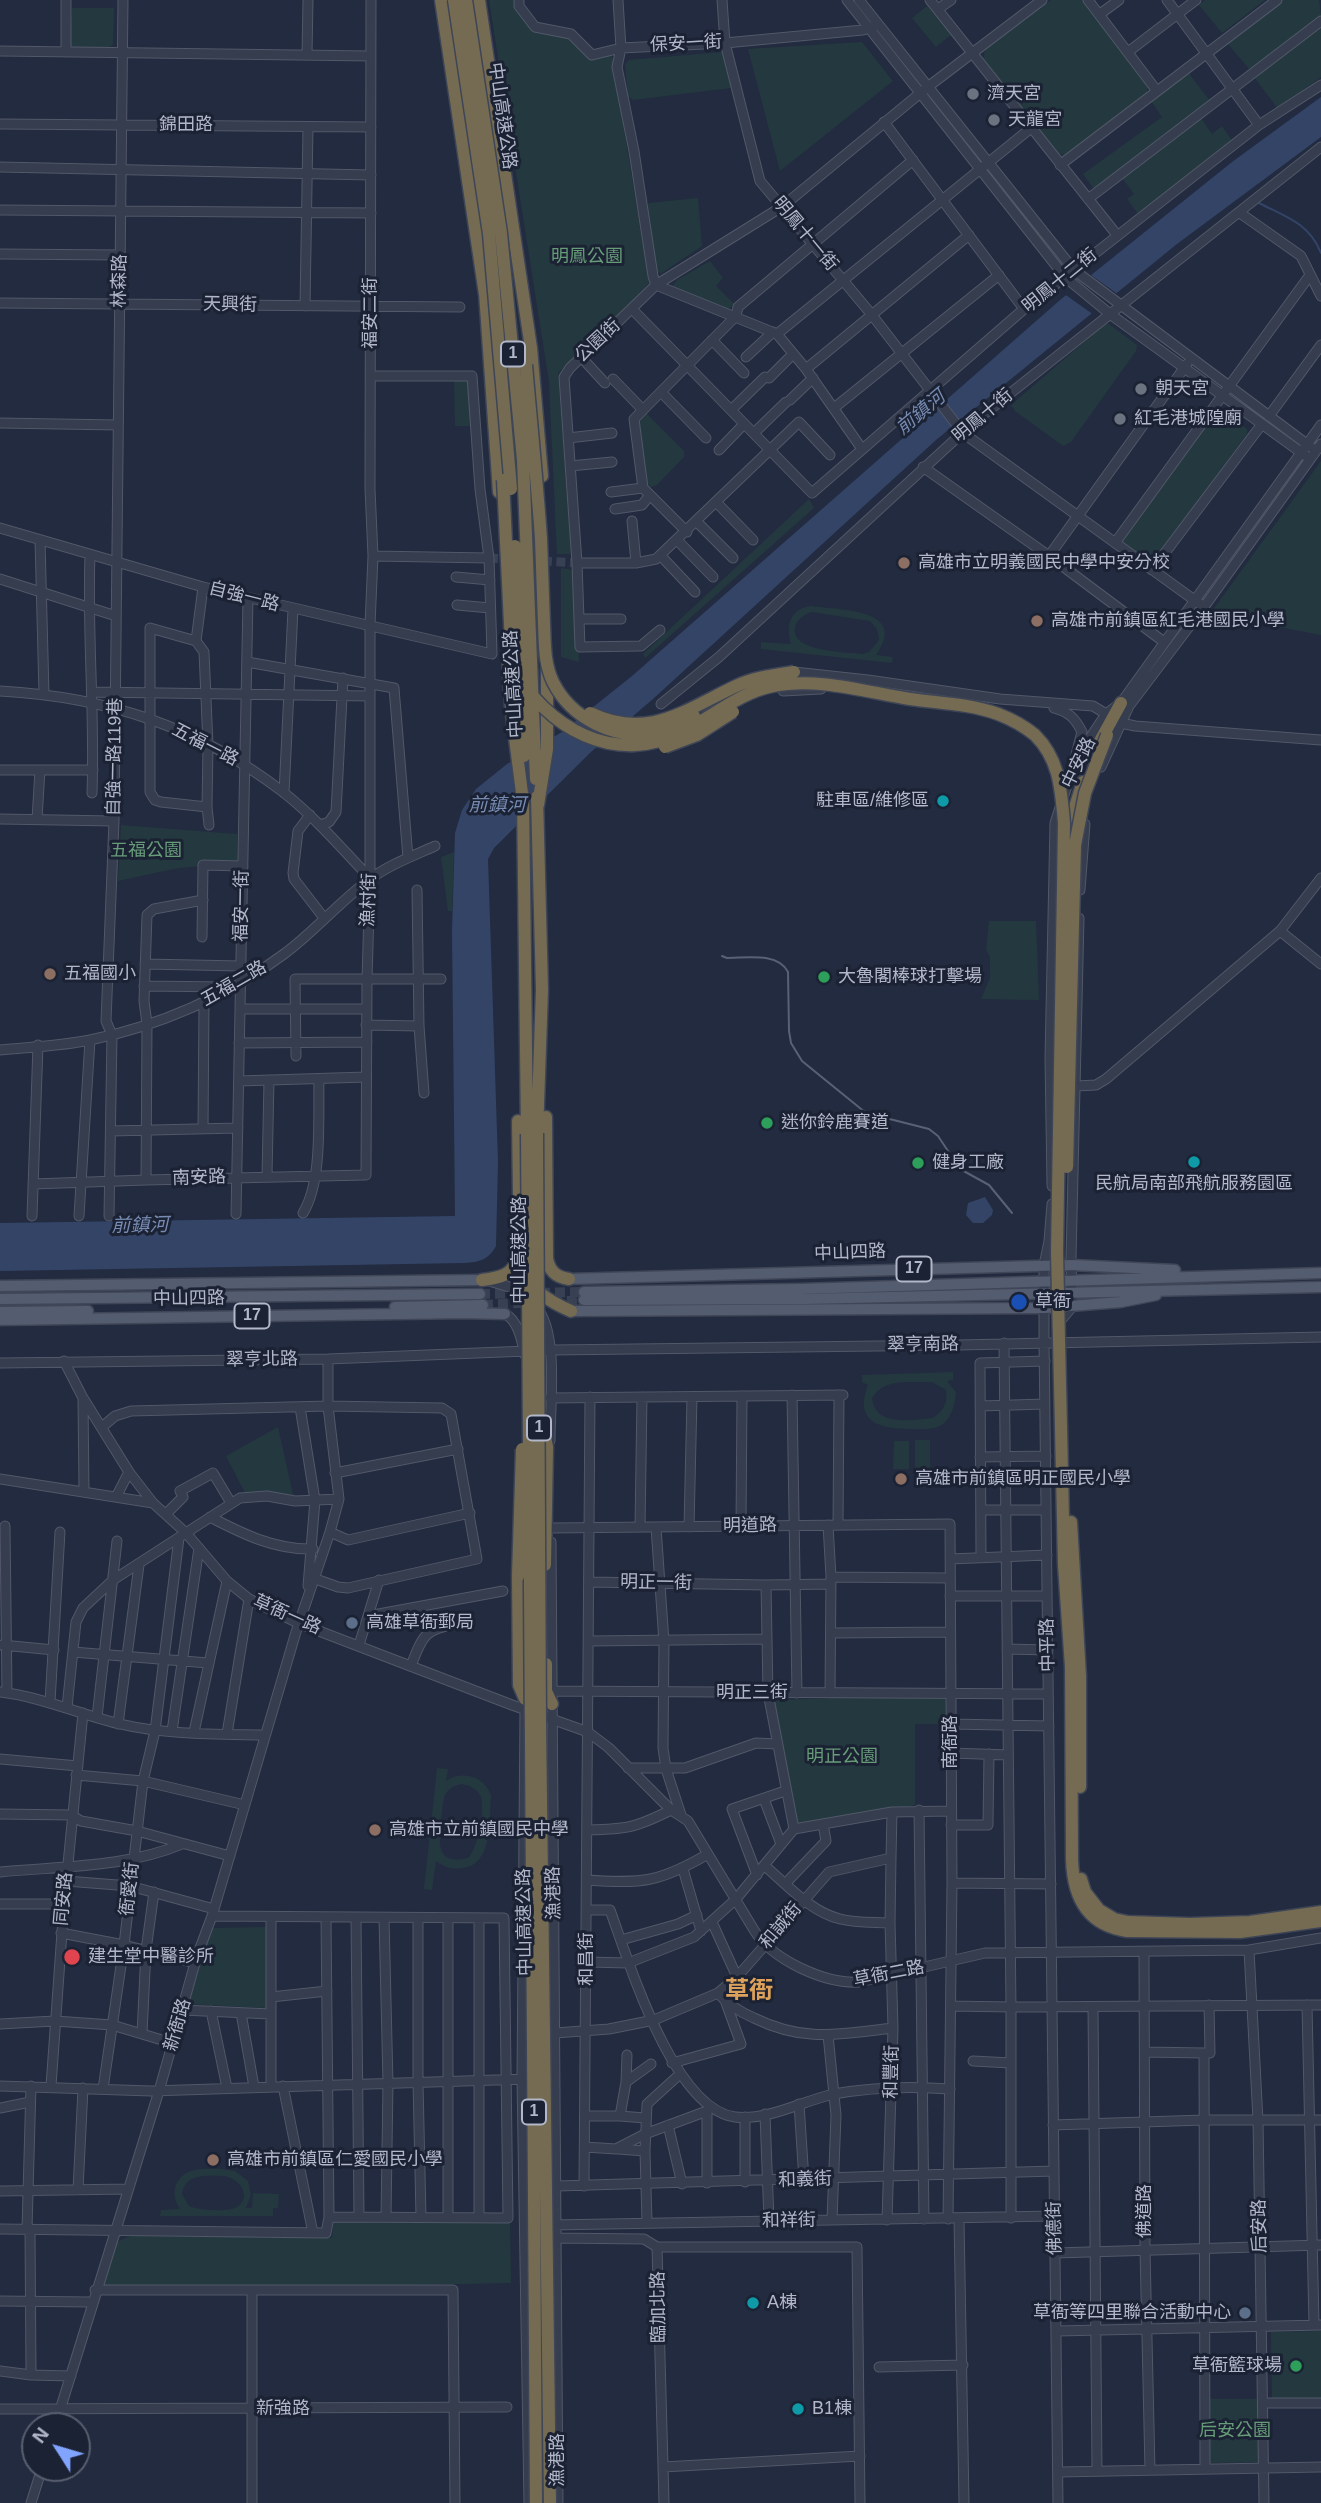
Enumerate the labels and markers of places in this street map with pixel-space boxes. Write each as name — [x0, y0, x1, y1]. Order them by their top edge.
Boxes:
place label: 濟天宮 — [987, 83, 1041, 105]
marker: 濟天宮 — [965, 86, 981, 102]
place label: 天龍宮 — [1008, 109, 1062, 131]
marker: 天龍宮 — [986, 112, 1002, 128]
place label: 朝天宮 — [1155, 378, 1209, 400]
marker: 朝天宮 — [1133, 381, 1149, 397]
place label: 紅毛港城隍廟 — [1134, 408, 1242, 430]
marker: 紅毛港城隍廟 — [1112, 411, 1128, 427]
place label: 高雄市立明義國民中學中安分校 — [918, 552, 1170, 574]
marker: 高雄市立明義國民中學中安分校 — [896, 555, 912, 571]
place label: 高雄市前鎮區紅毛港國民小學 — [1051, 610, 1285, 632]
marker: 高雄市前鎮區紅毛港國民小學 — [1029, 613, 1045, 629]
place label: 駐車區/維修區 — [816, 790, 929, 812]
marker: 駐車區/維修區 — [935, 793, 951, 809]
place label: 五福國小 — [64, 963, 136, 985]
marker: 五福國小 — [42, 966, 58, 982]
place label: 大魯閣棒球打擊場 — [838, 966, 982, 988]
marker: 大魯閣棒球打擊場 — [816, 969, 832, 985]
place label: 迷你鈴鹿賽道 — [781, 1112, 889, 1134]
marker: 迷你鈴鹿賽道 — [759, 1115, 775, 1131]
place label: 健身工廠 — [932, 1152, 1004, 1174]
marker: 民航局南部飛航服務園區 — [1186, 1154, 1202, 1170]
marker: 健身工廠 — [910, 1155, 926, 1171]
place label: 民航局南部飛航服務園區 — [1095, 1173, 1293, 1195]
place label: 草衙 — [1035, 1291, 1071, 1313]
marker: 草衙 — [1009, 1292, 1029, 1312]
place label: 高雄市前鎮區明正國民小學 — [915, 1468, 1131, 1490]
marker: 高雄市前鎮區明正國民小學 — [893, 1471, 909, 1487]
place label: 高雄草衙郵局 — [366, 1612, 474, 1634]
marker: 高雄草衙郵局 — [344, 1615, 360, 1631]
place label: 高雄市立前鎮國民中學 — [389, 1819, 569, 1841]
marker: 高雄市立前鎮國民中學 — [367, 1822, 383, 1838]
place label: 建生堂中醫診所 — [88, 1946, 214, 1968]
marker: 建生堂中醫診所 — [62, 1947, 82, 1967]
place label: 高雄市前鎮區仁愛國民小學 — [227, 2149, 443, 2171]
marker: 高雄市前鎮區仁愛國民小學 — [205, 2152, 221, 2168]
place label: A棟 — [767, 2292, 797, 2314]
marker: A棟 — [745, 2295, 761, 2311]
place label: 草衙等四里聯合活動中心 — [1033, 2302, 1231, 2324]
marker: 草衙等四里聯合活動中心 — [1237, 2305, 1253, 2321]
place label: 草衙籃球場 — [1192, 2355, 1282, 2377]
marker: 草衙籃球場 — [1288, 2358, 1304, 2374]
place label: B1棟 — [812, 2398, 852, 2420]
marker: B1棟 — [790, 2401, 806, 2417]

